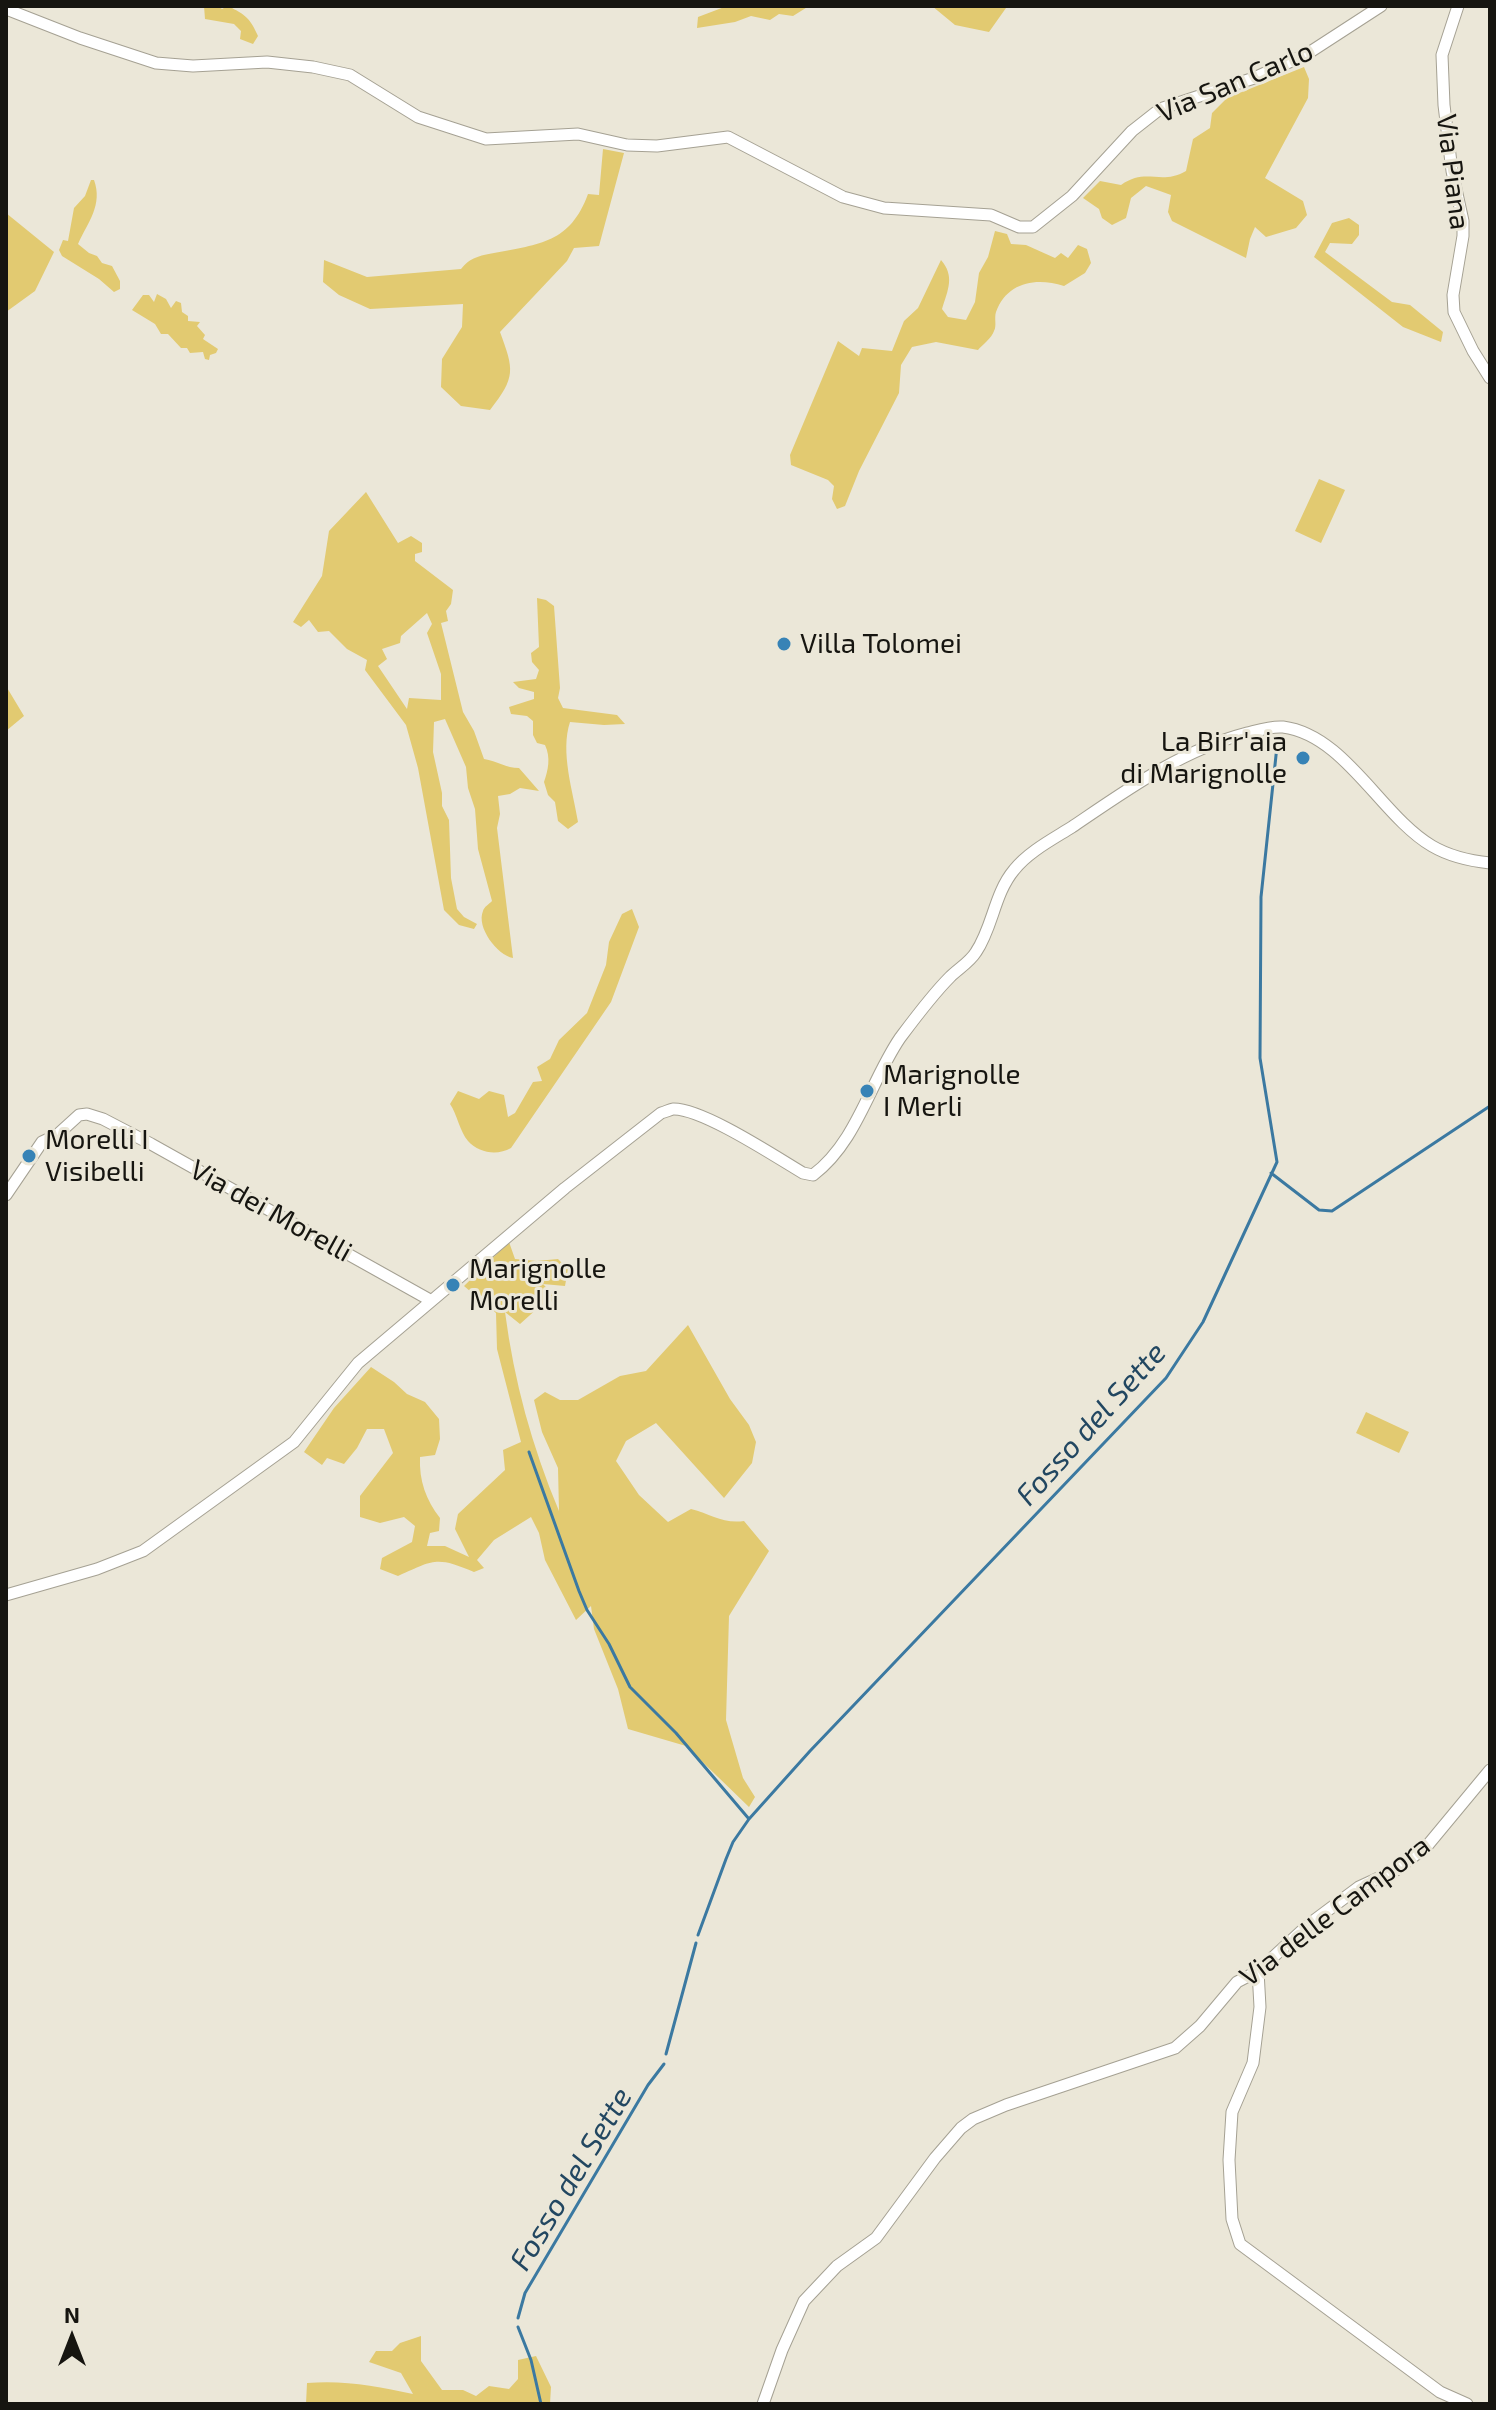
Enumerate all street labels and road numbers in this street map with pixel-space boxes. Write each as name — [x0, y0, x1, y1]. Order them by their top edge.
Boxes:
street label: Via San Carlo — [1152, 34, 1318, 130]
street label: Via Piana — [1429, 112, 1477, 232]
street label: Via dei Morelli — [184, 1153, 358, 1269]
street label: Via delle Campora — [1233, 1829, 1437, 1993]

